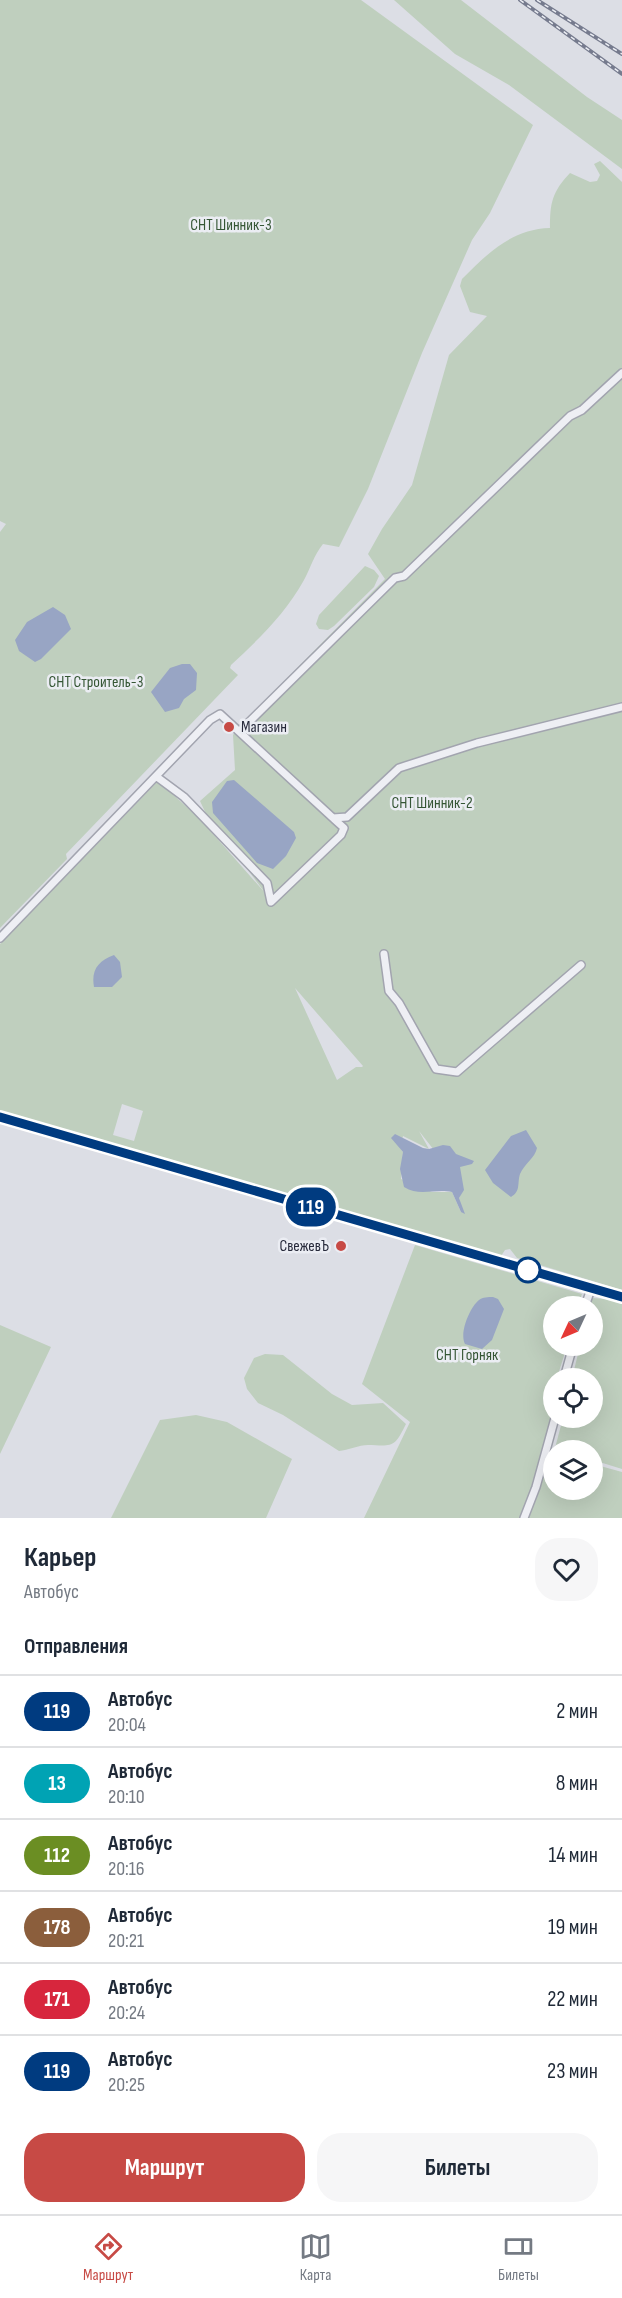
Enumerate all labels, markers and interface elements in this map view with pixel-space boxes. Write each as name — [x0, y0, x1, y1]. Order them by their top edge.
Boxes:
park label: СНТ Шинник-3 — [190, 216, 272, 235]
park label: СНТ Строитель-3 — [49, 673, 143, 692]
place label: Магазин — [241, 718, 287, 737]
marker: Магазин — [222, 720, 236, 734]
park label: СНТ Шинник-2 — [391, 794, 473, 813]
line badge: 119 — [276, 1188, 346, 1226]
text: 119 — [298, 1195, 324, 1220]
place label: СвежевЪ — [280, 1237, 329, 1256]
marker: СвежевЪ — [334, 1239, 348, 1253]
unlabelled marker — [515, 1257, 541, 1283]
north arrow — [543, 1296, 603, 1356]
map controls — [543, 1296, 603, 1500]
park label: СНТ Горняк — [436, 1346, 499, 1365]
button: locate — [543, 1368, 603, 1428]
button: layers — [543, 1440, 603, 1500]
button: heart — [535, 1538, 598, 1601]
text: Карьер — [24, 1541, 96, 1574]
text: Автобус — [24, 1580, 79, 1604]
text: Отправления — [24, 1633, 128, 1660]
text: Автобус — [108, 1686, 173, 1713]
text: 2 мин — [556, 1698, 598, 1725]
text: 119 — [44, 1699, 70, 1724]
text: 20:04 — [108, 1713, 146, 1737]
text: Автобус — [108, 1758, 173, 1785]
text: 8 мин — [556, 1770, 598, 1797]
text: 13 — [48, 1771, 66, 1796]
text: 20:10 — [108, 1785, 145, 1809]
text: Автобус — [108, 1830, 173, 1857]
text: 14 мин — [548, 1842, 598, 1869]
text: 112 — [44, 1843, 70, 1868]
text: 20:16 — [108, 1857, 144, 1881]
text: Автобус — [108, 1902, 173, 1929]
text: 19 мин — [548, 1914, 598, 1941]
text: 178 — [43, 1915, 71, 1940]
text: 20:21 — [108, 1929, 144, 1953]
text: Автобус — [108, 1974, 173, 2001]
text: 22 мин — [547, 1986, 598, 2013]
text: 171 — [44, 1987, 70, 2012]
text: 20:24 — [108, 2001, 145, 2025]
text: Автобус — [108, 2046, 173, 2073]
text: 23 мин — [547, 2058, 598, 2085]
text: 119 — [44, 2059, 70, 2084]
text: 20:25 — [108, 2073, 145, 2097]
button: Маршрут — [24, 2133, 305, 2202]
button: Билеты — [317, 2133, 598, 2202]
tab: Маршрут — [83, 2230, 133, 2285]
tab: Карта — [299, 2230, 332, 2285]
tab: Билеты — [498, 2230, 539, 2285]

